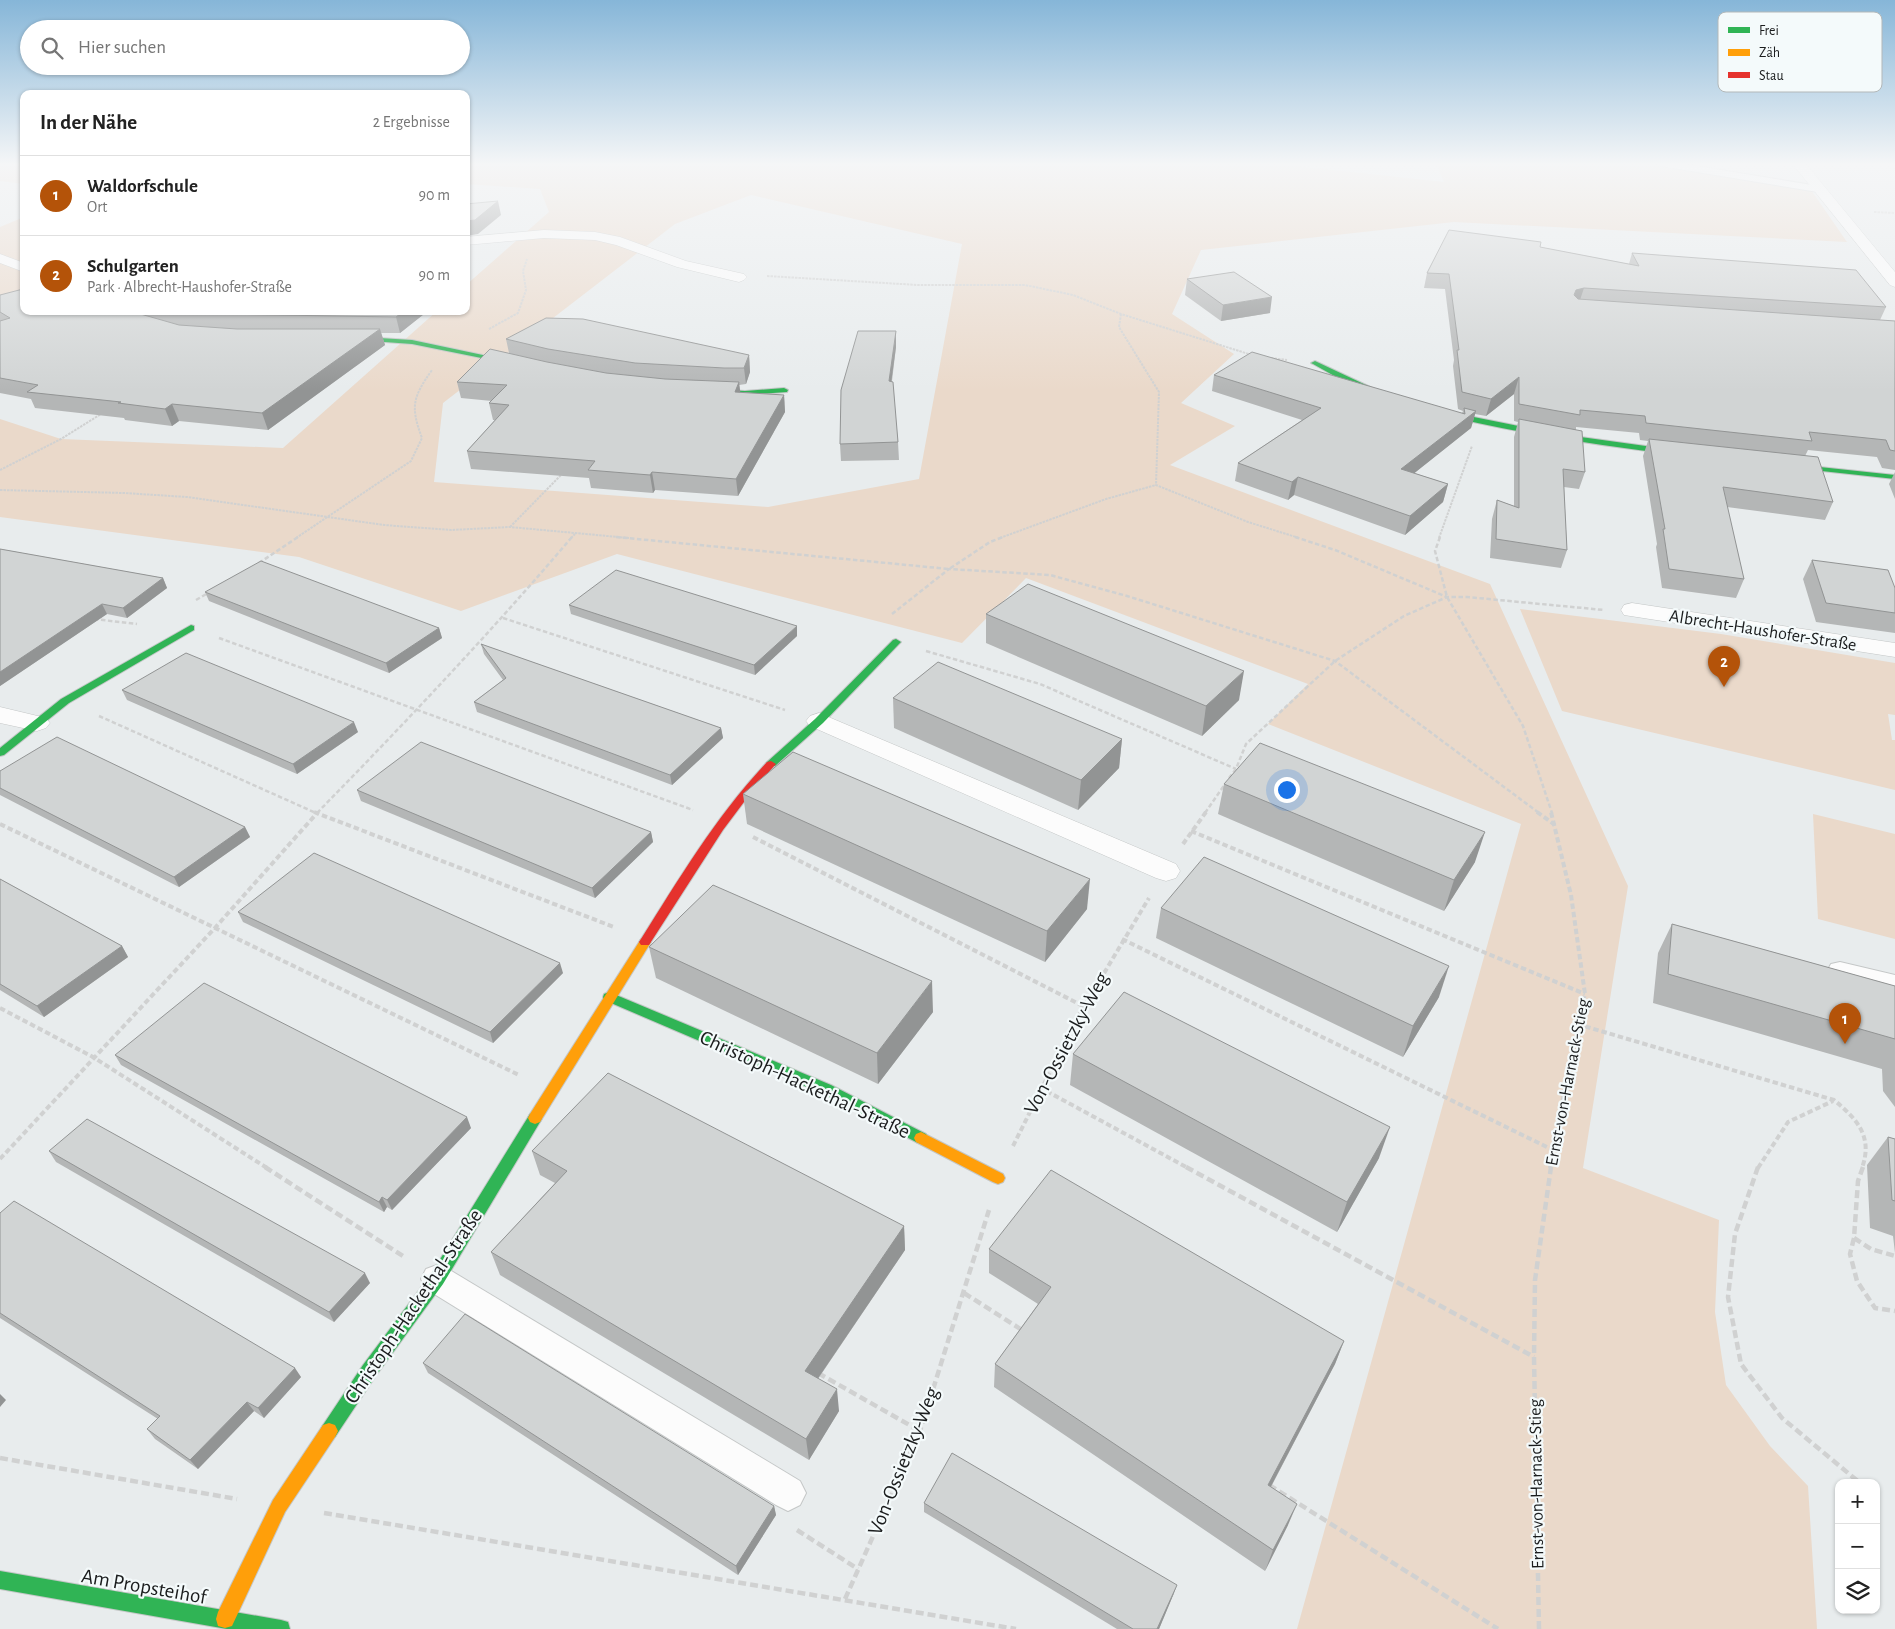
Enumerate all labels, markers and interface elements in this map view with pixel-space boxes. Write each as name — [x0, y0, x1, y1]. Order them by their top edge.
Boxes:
legend — [1718, 12, 1882, 92]
search box — [20, 20, 470, 75]
text: Frei — [1759, 24, 1779, 38]
icon: search — [38, 34, 66, 62]
text: Hier suchen — [78, 38, 166, 57]
text: Zäh — [1759, 46, 1780, 60]
text: Stau — [1759, 69, 1784, 83]
text: In der Nähe — [40, 112, 137, 133]
text: 2 Ergebnisse — [373, 114, 450, 130]
text: Waldorfschule — [87, 177, 198, 196]
text: 1 — [53, 187, 59, 203]
text: 90 m — [419, 187, 450, 203]
text: Ort — [87, 199, 107, 215]
text: Schulgarten — [87, 257, 179, 276]
text: 2 — [52, 267, 60, 283]
text: 90 m — [419, 267, 450, 283]
text: Park · Albrecht-Haushofer-Straße — [87, 279, 292, 295]
street label: Albrecht-Haushofer-Straße — [1668, 607, 1858, 655]
pin: 2 — [1708, 646, 1740, 687]
your location — [1274, 777, 1300, 803]
street label: Von-Ossietzky-Weg — [1020, 968, 1113, 1118]
street label: Ernst-von-Harnack-Stieg — [1543, 997, 1593, 1167]
pin: 1 — [1829, 1003, 1861, 1044]
street label: Christoph-Hackethal-Straße — [696, 1027, 913, 1142]
street label: Christoph-Hackethal-Straße — [341, 1205, 486, 1407]
street label: Von-Ossietzky-Weg — [864, 1384, 943, 1538]
street label: Ernst-von-Harnack-Stieg — [1527, 1399, 1547, 1569]
map controls — [1835, 1479, 1880, 1614]
button: + — [1835, 1479, 1880, 1524]
button: − — [1835, 1524, 1880, 1569]
street label: Am Propsteihof — [80, 1565, 210, 1608]
button: layers — [1835, 1569, 1880, 1614]

